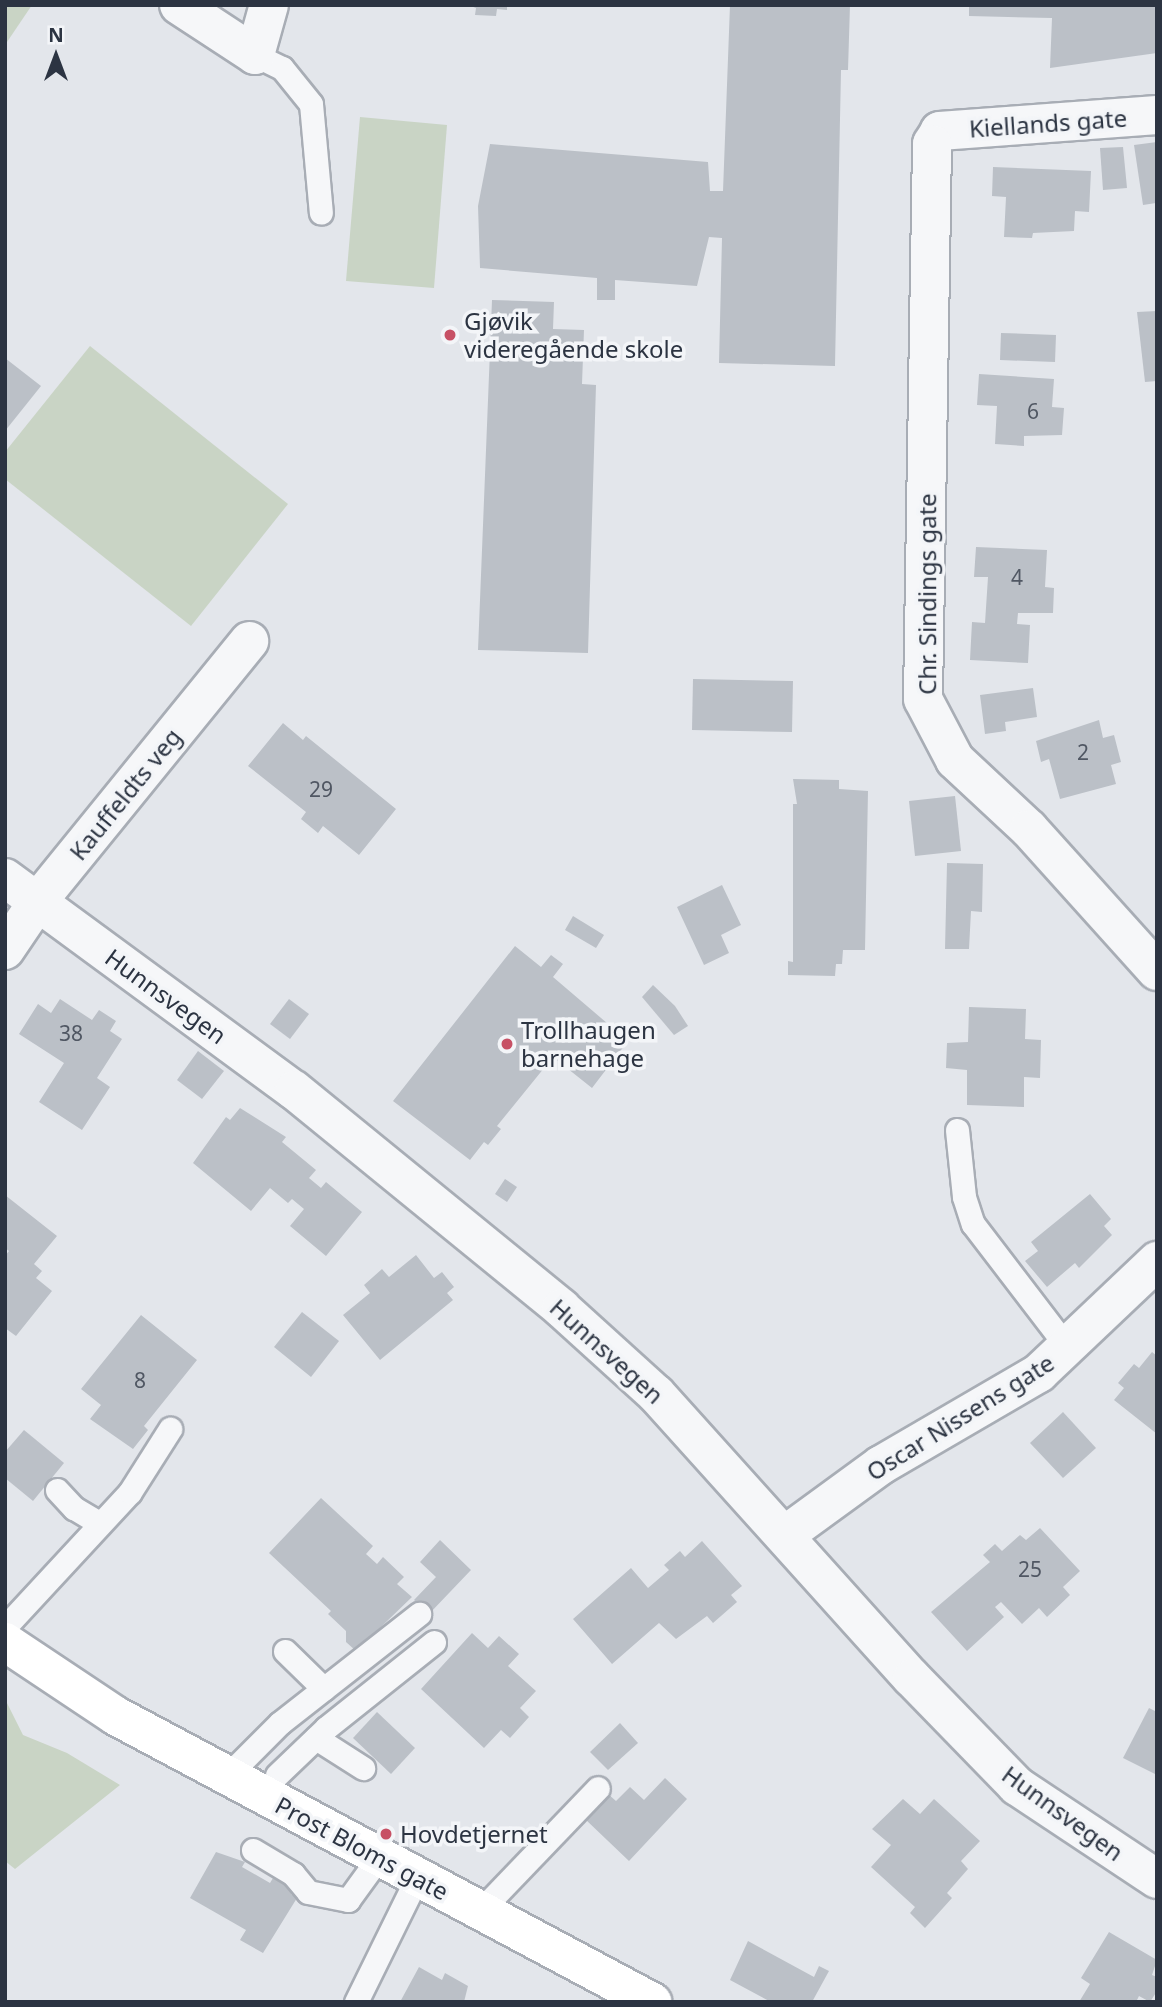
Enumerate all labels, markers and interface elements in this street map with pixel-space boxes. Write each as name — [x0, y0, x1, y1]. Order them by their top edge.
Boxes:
north arrow — [21, 21, 91, 91]
text: N — [48, 22, 64, 48]
street label: Kiellands gate — [968, 103, 1128, 143]
place label: Gjøvik videregående skole — [464, 307, 683, 363]
marker: Gjøvik videregående skole — [442, 327, 458, 343]
house number: 6 — [1027, 398, 1039, 424]
street label: Chr. Sindings gate — [913, 493, 941, 695]
house number: 4 — [1011, 564, 1023, 590]
street label: Kauffeldts veg — [63, 722, 187, 866]
house number: 2 — [1077, 739, 1089, 765]
house number: 29 — [309, 776, 333, 802]
street label: Hunnsvegen — [100, 942, 232, 1050]
place label: Trollhaugen barnehage — [521, 1016, 656, 1072]
house number: 38 — [59, 1020, 83, 1046]
marker: Trollhaugen barnehage — [499, 1036, 515, 1052]
street label: Hunnsvegen — [544, 1293, 670, 1409]
street label: Oscar Nissens gate — [861, 1348, 1059, 1486]
house number: 8 — [134, 1367, 146, 1393]
house number: 25 — [1018, 1556, 1042, 1582]
street label: Hunnsvegen — [997, 1759, 1129, 1867]
street label: Prost Bloms gate — [271, 1790, 453, 1906]
place label: Hovdetjernet — [400, 1820, 548, 1848]
marker: Hovdetjernet — [378, 1826, 394, 1842]

